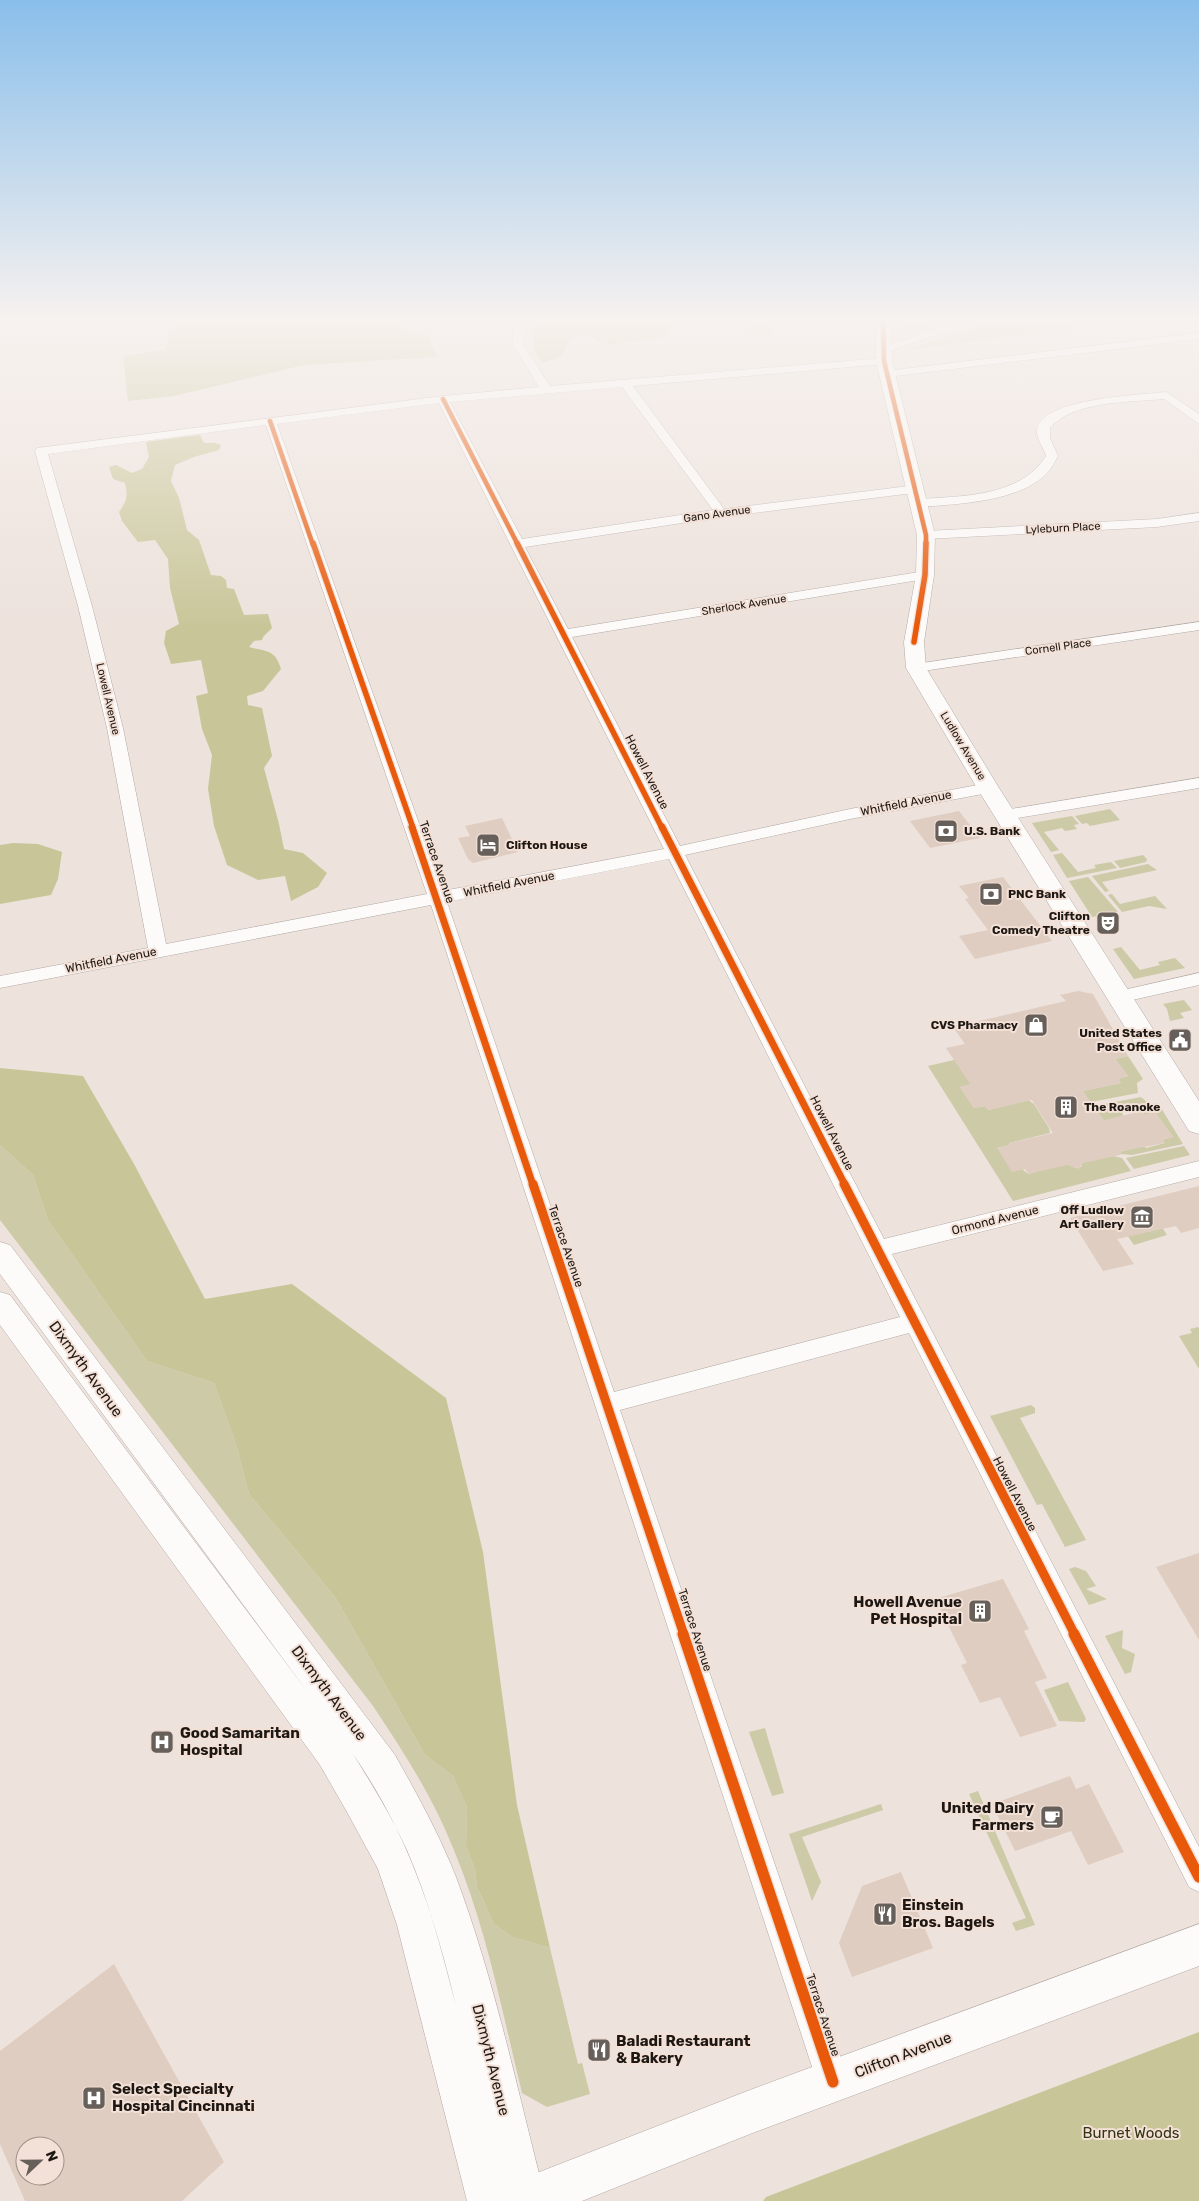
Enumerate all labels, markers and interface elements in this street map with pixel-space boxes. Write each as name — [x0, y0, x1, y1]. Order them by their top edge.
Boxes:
street label: Gano Avenue — [683, 503, 751, 525]
street label: Lyleburn Place — [1025, 520, 1101, 536]
street label: Sherlock Avenue — [701, 592, 787, 618]
street label: Cornell Place — [1024, 636, 1092, 658]
street label: Lowell Avenue — [93, 662, 123, 736]
street label: Ludlow Avenue — [937, 709, 989, 783]
street label: Howell Avenue — [622, 732, 672, 812]
street label: Whitfield Avenue — [859, 787, 953, 819]
bank icon: U.S. Bank — [933, 818, 959, 844]
street label: Terrace Avenue — [416, 819, 458, 905]
place label: U.S. Bank — [964, 824, 1020, 838]
hotel icon: Clifton House — [475, 832, 501, 858]
place label: Clifton House — [506, 838, 588, 852]
street label: Whitfield Avenue — [462, 868, 556, 900]
bank icon: PNC Bank — [978, 881, 1004, 907]
place label: PNC Bank — [1008, 887, 1066, 901]
place label: Clifton Comedy Theatre — [992, 909, 1090, 937]
theatre icon: Clifton Comedy Theatre — [1095, 910, 1121, 936]
street label: Whitfield Avenue — [64, 944, 158, 976]
shop icon: CVS Pharmacy — [1023, 1012, 1049, 1038]
place label: CVS Pharmacy — [931, 1018, 1018, 1032]
place label: United States Post Office — [1079, 1026, 1162, 1054]
public building icon: United States Post Office — [1167, 1027, 1193, 1053]
street label: Howell Avenue — [807, 1093, 857, 1173]
building icon: The Roanoke — [1053, 1094, 1079, 1120]
place label: The Roanoke — [1084, 1100, 1160, 1114]
street label: Ormond Avenue — [950, 1202, 1040, 1238]
street label: Terrace Avenue — [545, 1203, 587, 1289]
place label: Off Ludlow Art Gallery — [1059, 1203, 1124, 1231]
museum icon: Off Ludlow Art Gallery — [1129, 1204, 1155, 1230]
street label: Dixmyth Avenue — [45, 1317, 127, 1421]
street label: Howell Avenue — [990, 1454, 1040, 1534]
street label: Terrace Avenue — [675, 1587, 715, 1673]
place label: Howell Avenue Pet Hospital — [853, 1593, 962, 1628]
building icon: Howell Avenue Pet Hospital — [967, 1598, 993, 1624]
street label: Dixmyth Avenue — [287, 1642, 371, 1744]
place label: Good Samaritan Hospital — [180, 1724, 300, 1759]
hospital icon: Good Samaritan Hospital — [149, 1729, 175, 1755]
place label: United Dairy Farmers — [941, 1799, 1034, 1834]
cafe icon: United Dairy Farmers — [1039, 1804, 1065, 1830]
place label: Einstein Bros. Bagels — [902, 1896, 995, 1931]
restaurant icon: Einstein Bros. Bagels — [872, 1901, 898, 1927]
street label: Terrace Avenue — [803, 1972, 843, 2058]
street label: Dixmyth Avenue — [468, 2002, 514, 2118]
street label: Clifton Avenue — [852, 2028, 954, 2082]
place label: Baladi Restaurant & Bakery — [616, 2032, 751, 2067]
restaurant icon: Baladi Restaurant & Bakery — [586, 2037, 612, 2063]
place label: Select Specialty Hospital Cincinnati — [112, 2080, 255, 2115]
hospital icon: Select Specialty Hospital Cincinnati — [81, 2085, 107, 2111]
park label: Burnet Woods — [1083, 2124, 1180, 2142]
north arrow — [15, 2136, 65, 2186]
text: N — [42, 2148, 61, 2164]

